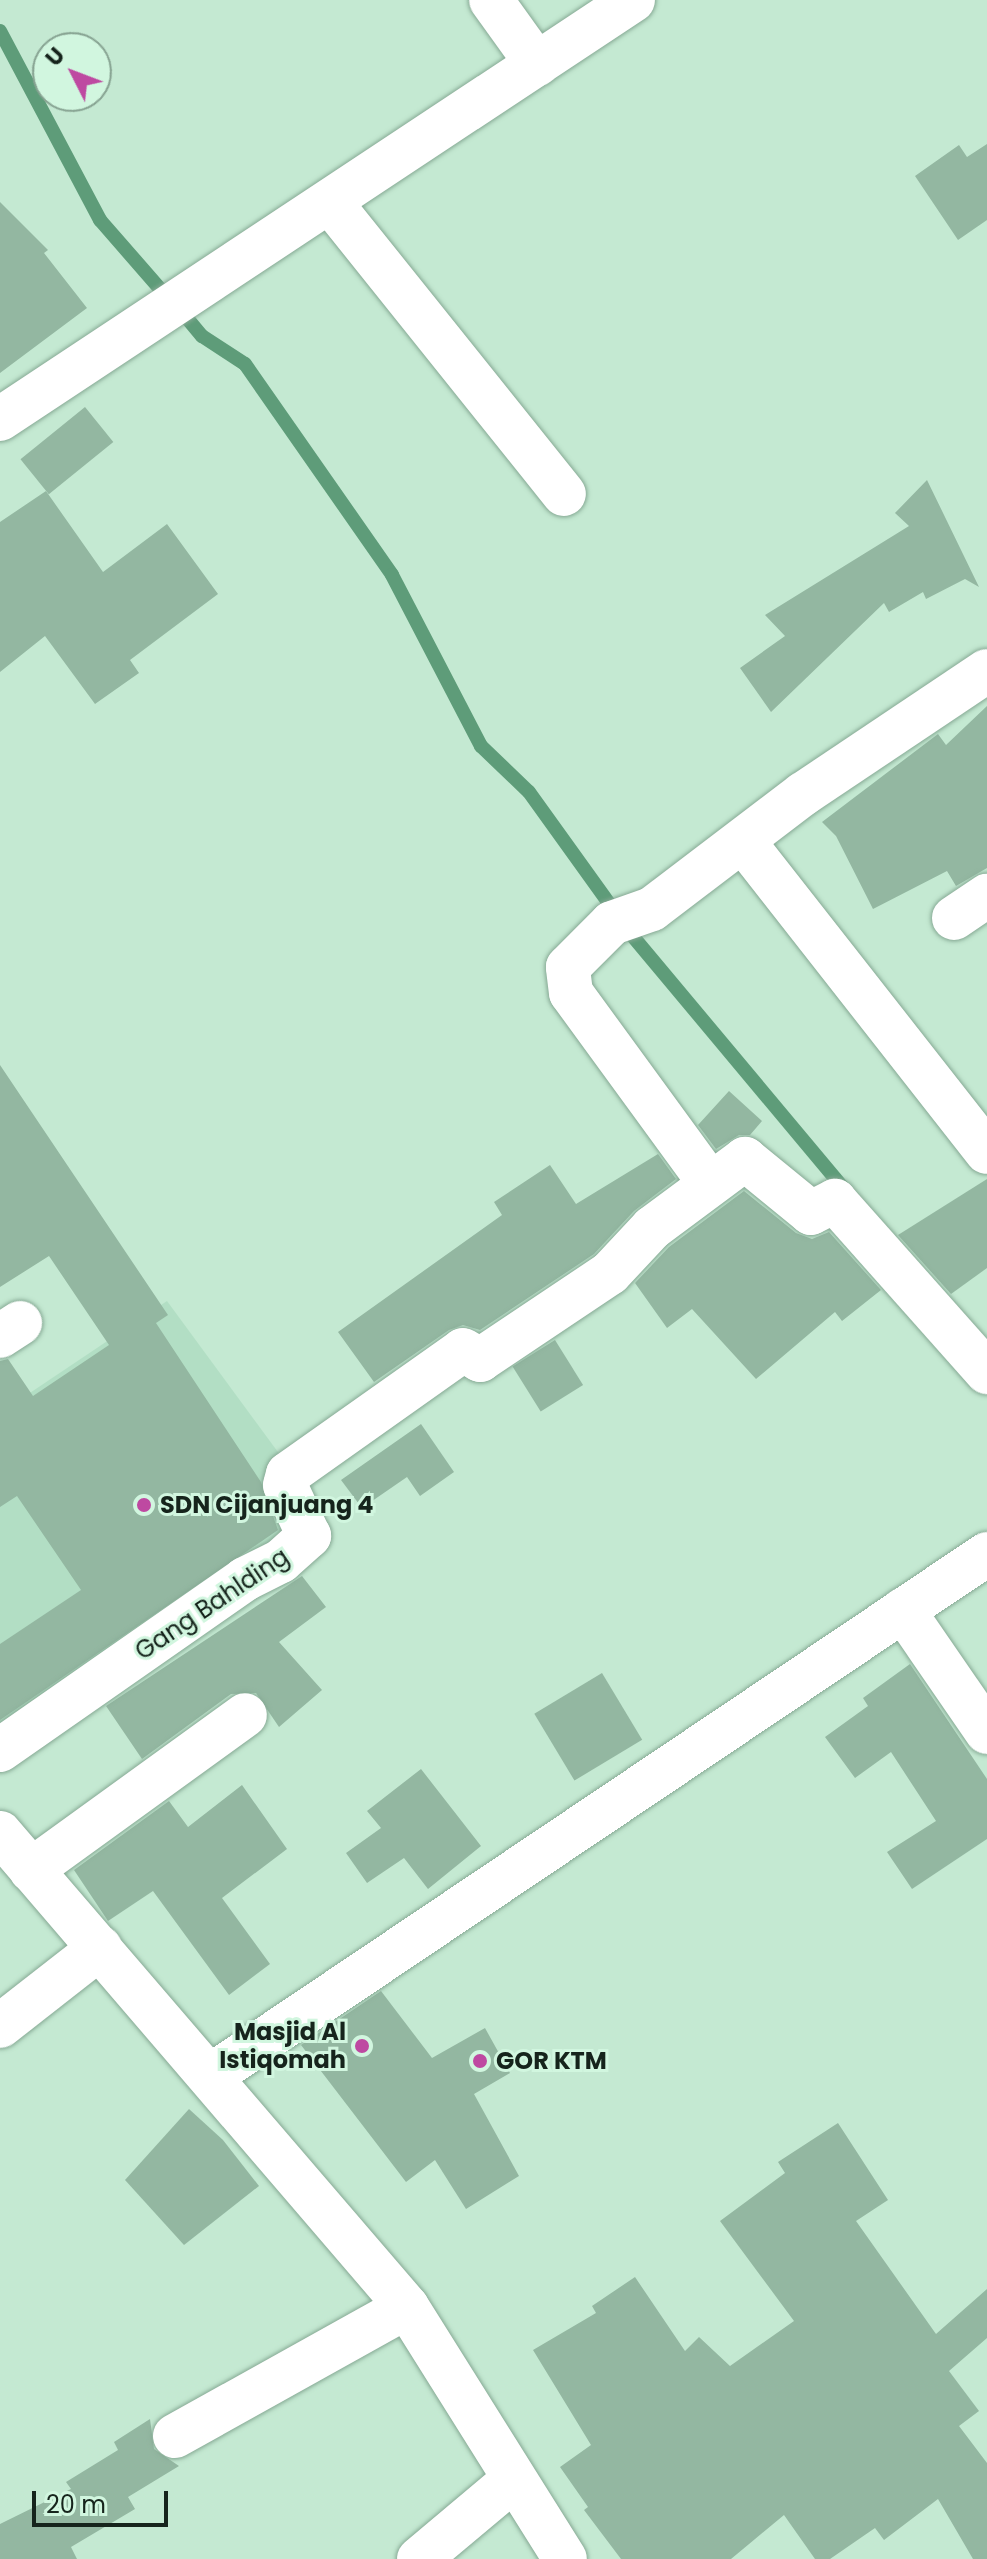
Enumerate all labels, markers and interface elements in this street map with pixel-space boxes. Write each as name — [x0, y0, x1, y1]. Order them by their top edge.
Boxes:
north arrow — [32, 32, 112, 112]
text: U — [39, 41, 72, 73]
place label: SDN Cijanjuang 4 — [160, 1491, 374, 1519]
marker: SDN Cijanjuang 4 — [135, 1496, 153, 1514]
street label: Gang Bahlding — [130, 1542, 294, 1666]
place label: Masjid Al Istiqomah — [219, 2018, 346, 2074]
marker: Masjid Al Istiqomah — [353, 2037, 371, 2055]
place label: GOR KTM — [496, 2047, 607, 2075]
marker: GOR KTM — [471, 2052, 489, 2070]
scale bar — [36, 2475, 172, 2525]
text: 20 m — [46, 2488, 106, 2521]

